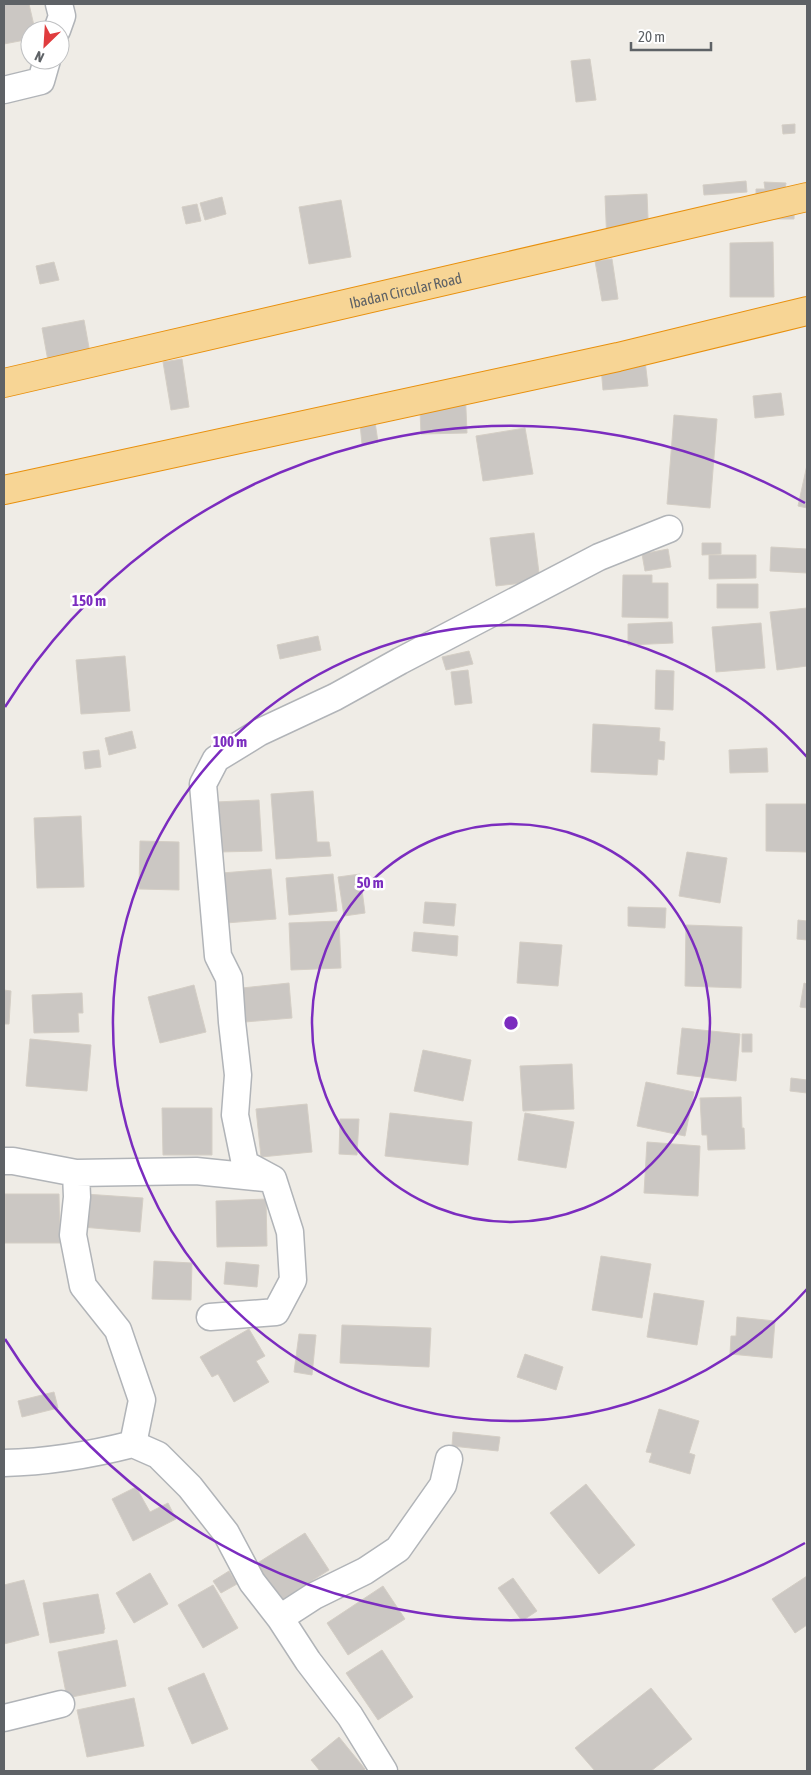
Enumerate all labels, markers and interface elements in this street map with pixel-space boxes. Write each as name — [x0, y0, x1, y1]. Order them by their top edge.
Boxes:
north arrow — [20, 20, 70, 70]
scale bar — [631, 20, 711, 52]
text: 20 m — [638, 28, 665, 45]
text: N — [32, 48, 47, 66]
street label: Ibadan Circular Road — [347, 269, 463, 311]
text: 150 m — [72, 592, 106, 609]
text: 100 m — [213, 733, 247, 750]
text: 50 m — [357, 874, 384, 891]
centre of rings — [502, 1014, 520, 1032]

